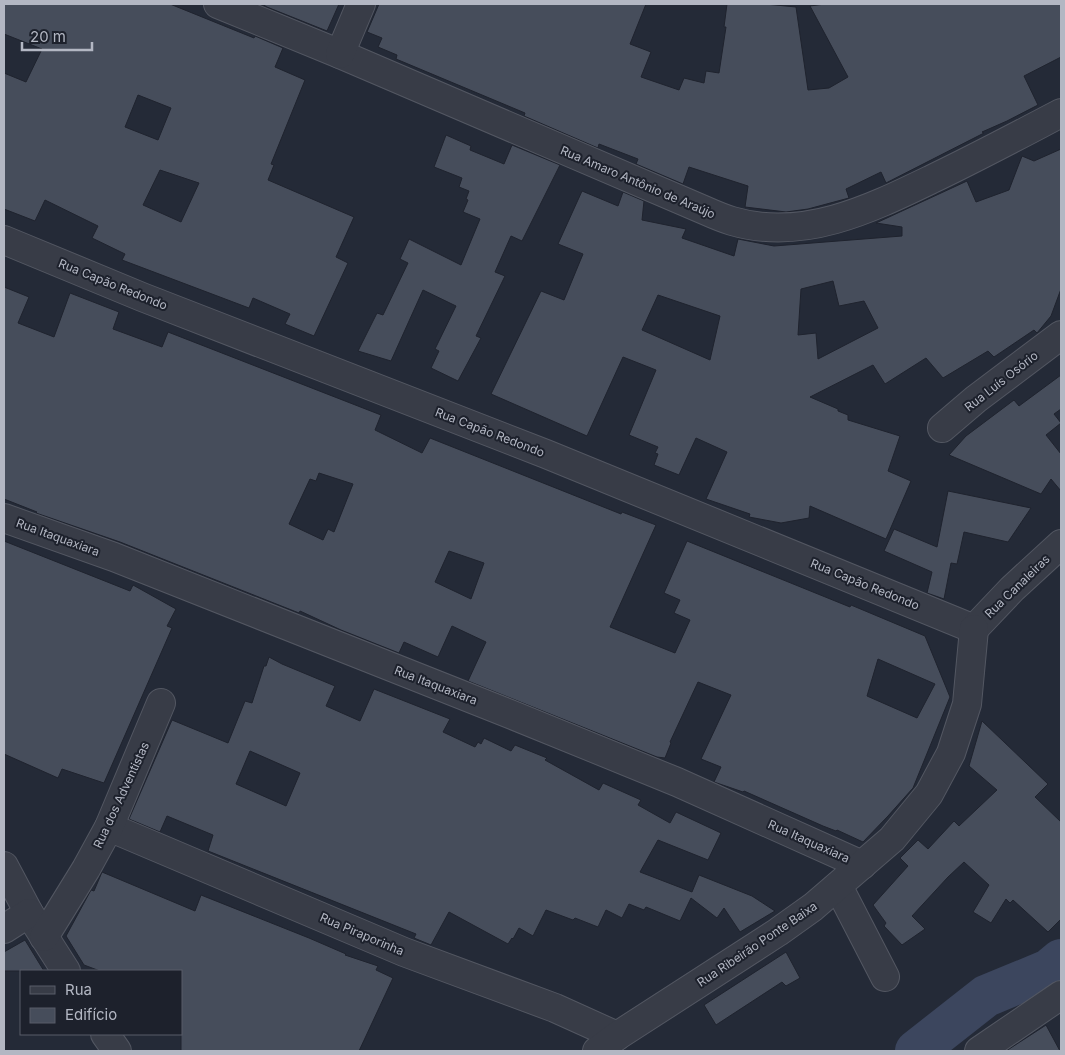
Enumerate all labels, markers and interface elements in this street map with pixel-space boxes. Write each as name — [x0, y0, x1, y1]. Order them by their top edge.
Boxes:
scale bar — [22, 20, 92, 52]
text: 20 m — [30, 27, 66, 46]
street label: Rua Amaro Antônio de Araújo — [558, 143, 718, 221]
street label: Rua Capão Redondo — [56, 255, 170, 313]
street label: Rua Luís Osório — [961, 348, 1041, 414]
street label: Rua Capão Redondo — [433, 404, 547, 460]
street label: Rua Itaquaxiara — [14, 515, 102, 559]
street label: Rua Canaleiras — [981, 551, 1053, 621]
street label: Rua Capão Redondo — [808, 555, 922, 613]
street label: Rua Itaquaxiara — [392, 662, 480, 708]
street label: Rua dos Adventistas — [90, 739, 152, 851]
street label: Rua Itaquaxiara — [766, 816, 852, 866]
street label: Rua Ribeirão Ponte Baixa — [694, 898, 820, 990]
street label: Rua Piraporinha — [318, 910, 406, 958]
legend — [20, 970, 182, 1035]
text: Rua — [65, 980, 92, 999]
text: Edifício — [65, 1005, 117, 1024]

